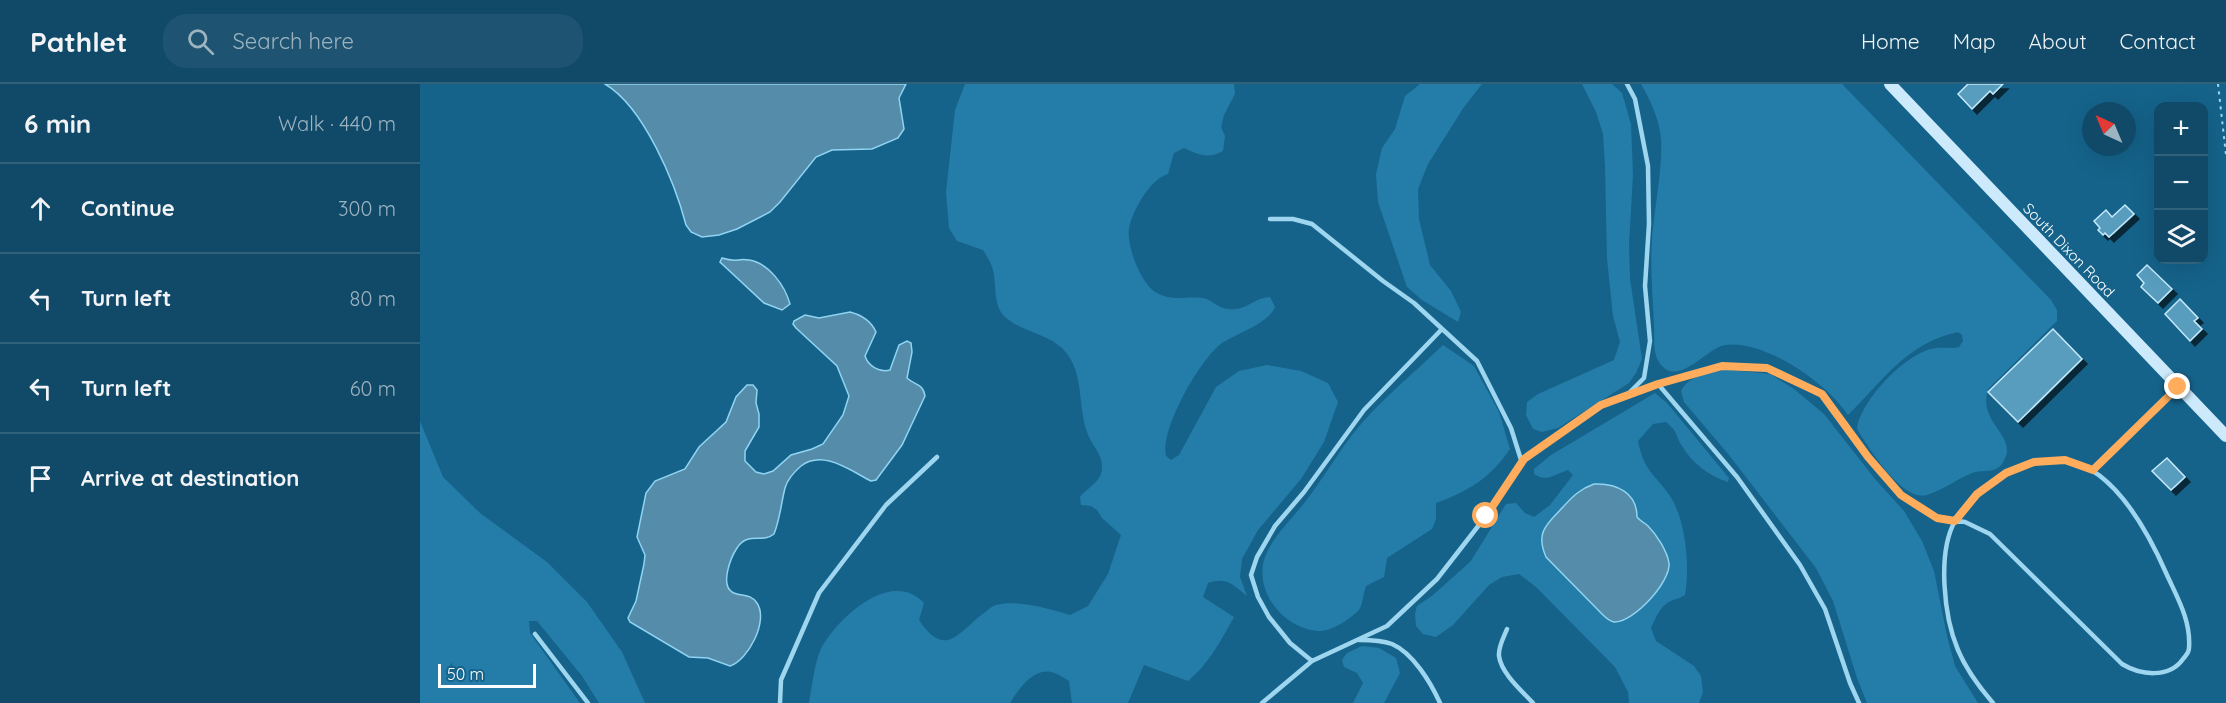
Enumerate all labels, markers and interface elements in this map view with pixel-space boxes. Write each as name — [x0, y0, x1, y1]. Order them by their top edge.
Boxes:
search box — [163, 14, 583, 68]
text: Pathlet — [30, 24, 127, 59]
icon: search — [184, 25, 217, 58]
text: Search here — [232, 27, 354, 55]
text: Home — [1861, 28, 1920, 54]
text: Map — [1953, 28, 1996, 54]
text: About — [2029, 28, 2087, 54]
text: Contact — [2120, 28, 2196, 54]
north arrow — [2082, 102, 2136, 156]
map controls — [2154, 102, 2208, 264]
button: + — [2154, 102, 2208, 156]
text: 6 min — [24, 107, 91, 140]
text: Walk · 440 m — [278, 111, 396, 136]
button: − — [2154, 156, 2208, 210]
icon: ahead — [24, 192, 57, 225]
text: Continue — [81, 194, 175, 222]
text: 300 m — [338, 196, 396, 221]
street label: South Dixon Road — [2019, 199, 2119, 301]
button: layers — [2154, 210, 2208, 264]
icon: left — [24, 282, 57, 315]
text: Turn left — [81, 284, 171, 312]
text: 80 m — [350, 286, 396, 311]
icon: left — [24, 372, 57, 405]
route end — [2164, 373, 2190, 399]
text: Turn left — [81, 374, 171, 402]
text: 60 m — [350, 376, 396, 401]
icon: arrive — [24, 462, 57, 495]
text: Arrive at destination — [81, 464, 299, 492]
route start — [1472, 502, 1498, 528]
scale bar — [438, 661, 536, 688]
text: 50 m — [447, 664, 484, 684]

